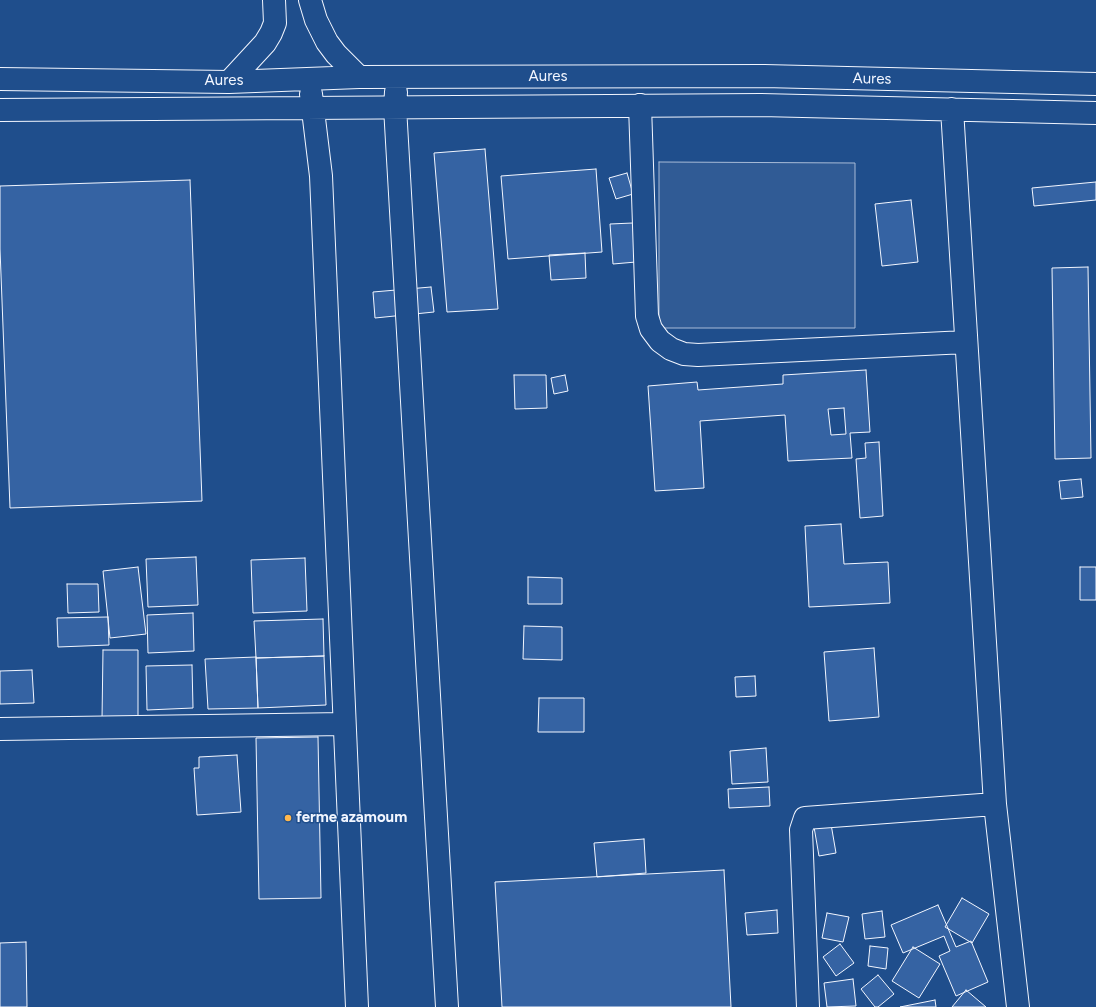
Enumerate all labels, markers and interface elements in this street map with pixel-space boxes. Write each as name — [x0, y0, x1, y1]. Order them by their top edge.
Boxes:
street label: Aures — [529, 68, 567, 86]
street label: Aures — [852, 70, 892, 88]
street label: Aures — [205, 72, 243, 90]
place label: ferme azamoum — [296, 809, 407, 827]
marker: ferme azamoum — [283, 813, 293, 823]

